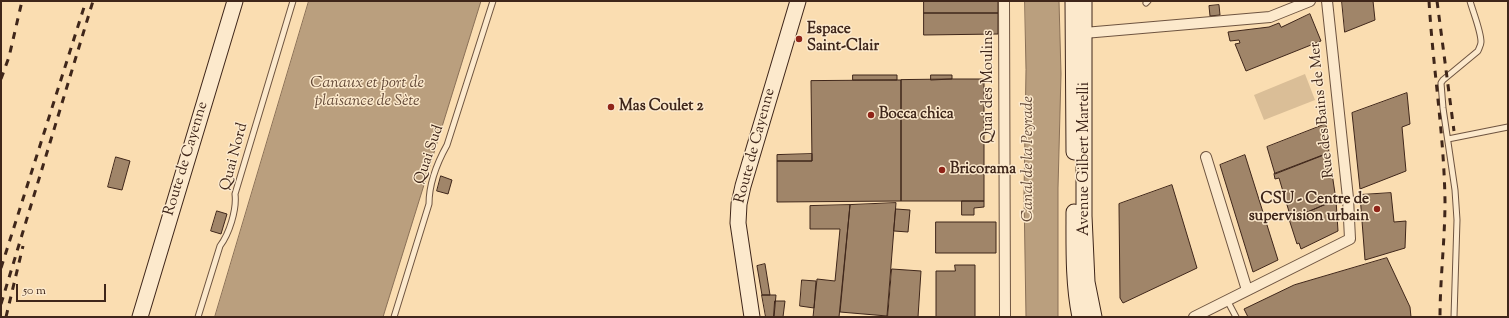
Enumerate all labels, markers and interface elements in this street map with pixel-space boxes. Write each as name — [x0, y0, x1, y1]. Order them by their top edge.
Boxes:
place label: Espace Saint-Clair — [807, 21, 879, 56]
street label: Quai des Moulins — [980, 30, 998, 144]
marker: Espace Saint-Clair — [794, 34, 804, 44]
street label: Rue des Bains de Mer — [1307, 41, 1339, 179]
water label: Canaux et port de plaisance de Sète — [310, 74, 424, 112]
street label: Avenue Gilbert Martelli — [1076, 82, 1094, 236]
street label: Route de Cayenne — [732, 87, 780, 205]
water label: Canal de la Peyrade — [1019, 96, 1039, 222]
place label: Mas Coulet 2 — [619, 98, 704, 116]
street label: Route de Cayenne — [161, 100, 213, 218]
marker: Mas Coulet 2 — [606, 102, 616, 112]
place label: Bocca chica — [879, 106, 954, 124]
marker: Bocca chica — [866, 110, 876, 120]
street label: Quai Nord — [217, 121, 253, 193]
street label: Quai Sud — [411, 123, 449, 187]
place label: Bricorama — [950, 161, 1016, 179]
marker: Bricorama — [937, 165, 947, 175]
place label: CSU - Centre de supervision urbain — [1249, 191, 1369, 226]
marker: CSU - Centre de supervision urbain — [1372, 204, 1382, 214]
scale bar — [18, 276, 108, 302]
text: 50 m — [23, 282, 46, 300]

